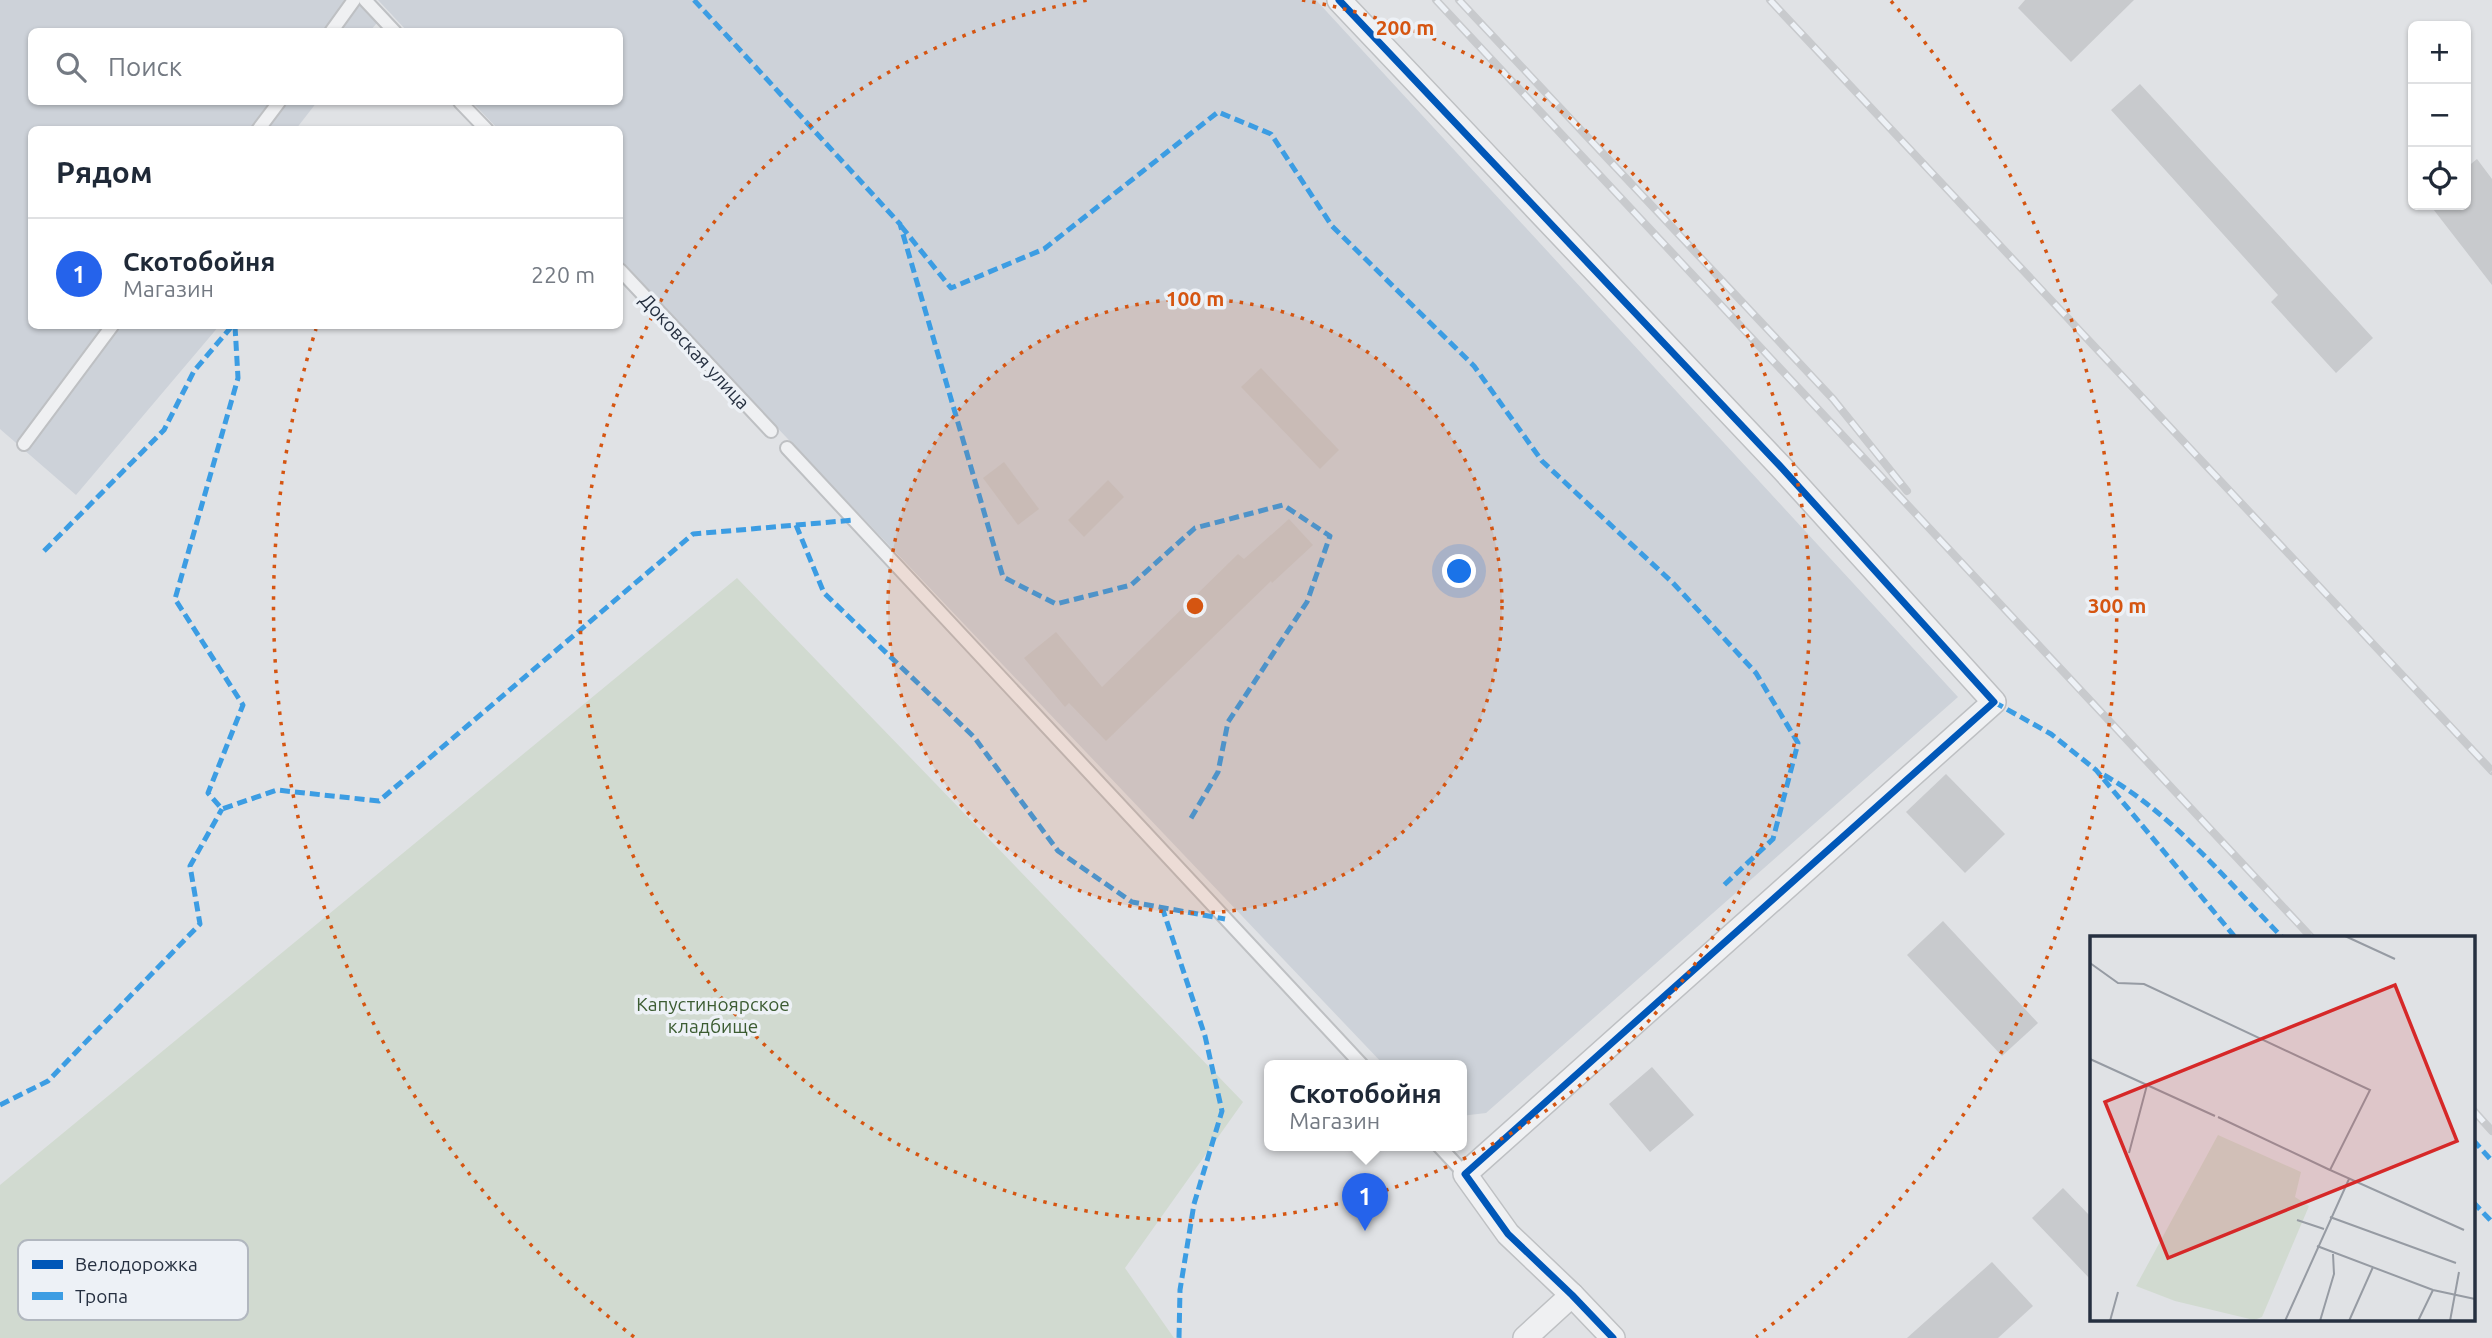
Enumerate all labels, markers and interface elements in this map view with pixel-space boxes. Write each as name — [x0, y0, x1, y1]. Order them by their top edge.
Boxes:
text: 200 m — [1376, 15, 1434, 39]
map controls — [2408, 21, 2471, 210]
button: + — [2408, 21, 2471, 84]
search box — [28, 28, 623, 105]
icon: search — [52, 48, 90, 86]
text: Поиск — [108, 52, 182, 81]
button: − — [2408, 84, 2471, 147]
button: locate — [2408, 147, 2471, 210]
text: Рядом — [56, 155, 152, 189]
text: Скотобойня — [123, 247, 275, 276]
text: 1 — [73, 262, 85, 287]
text: 220 m — [531, 262, 595, 287]
text: Магазин — [123, 276, 214, 301]
text: 100 m — [1166, 286, 1224, 310]
street label: Доковская улица — [636, 289, 754, 413]
your location — [1442, 554, 1476, 588]
text: 300 m — [2088, 593, 2146, 617]
centre of rings — [1183, 594, 1207, 618]
inset map — [2090, 936, 2474, 1320]
park label: Капустиноярское кладбище — [636, 993, 790, 1037]
popup — [1264, 1060, 1467, 1151]
text: Скотобойня — [1289, 1079, 1442, 1108]
text: Магазин — [1289, 1108, 1380, 1133]
pin: 1 — [1342, 1173, 1388, 1231]
legend — [18, 1240, 248, 1320]
text: Велодорожка — [75, 1253, 198, 1275]
text: Тропа — [75, 1285, 128, 1307]

